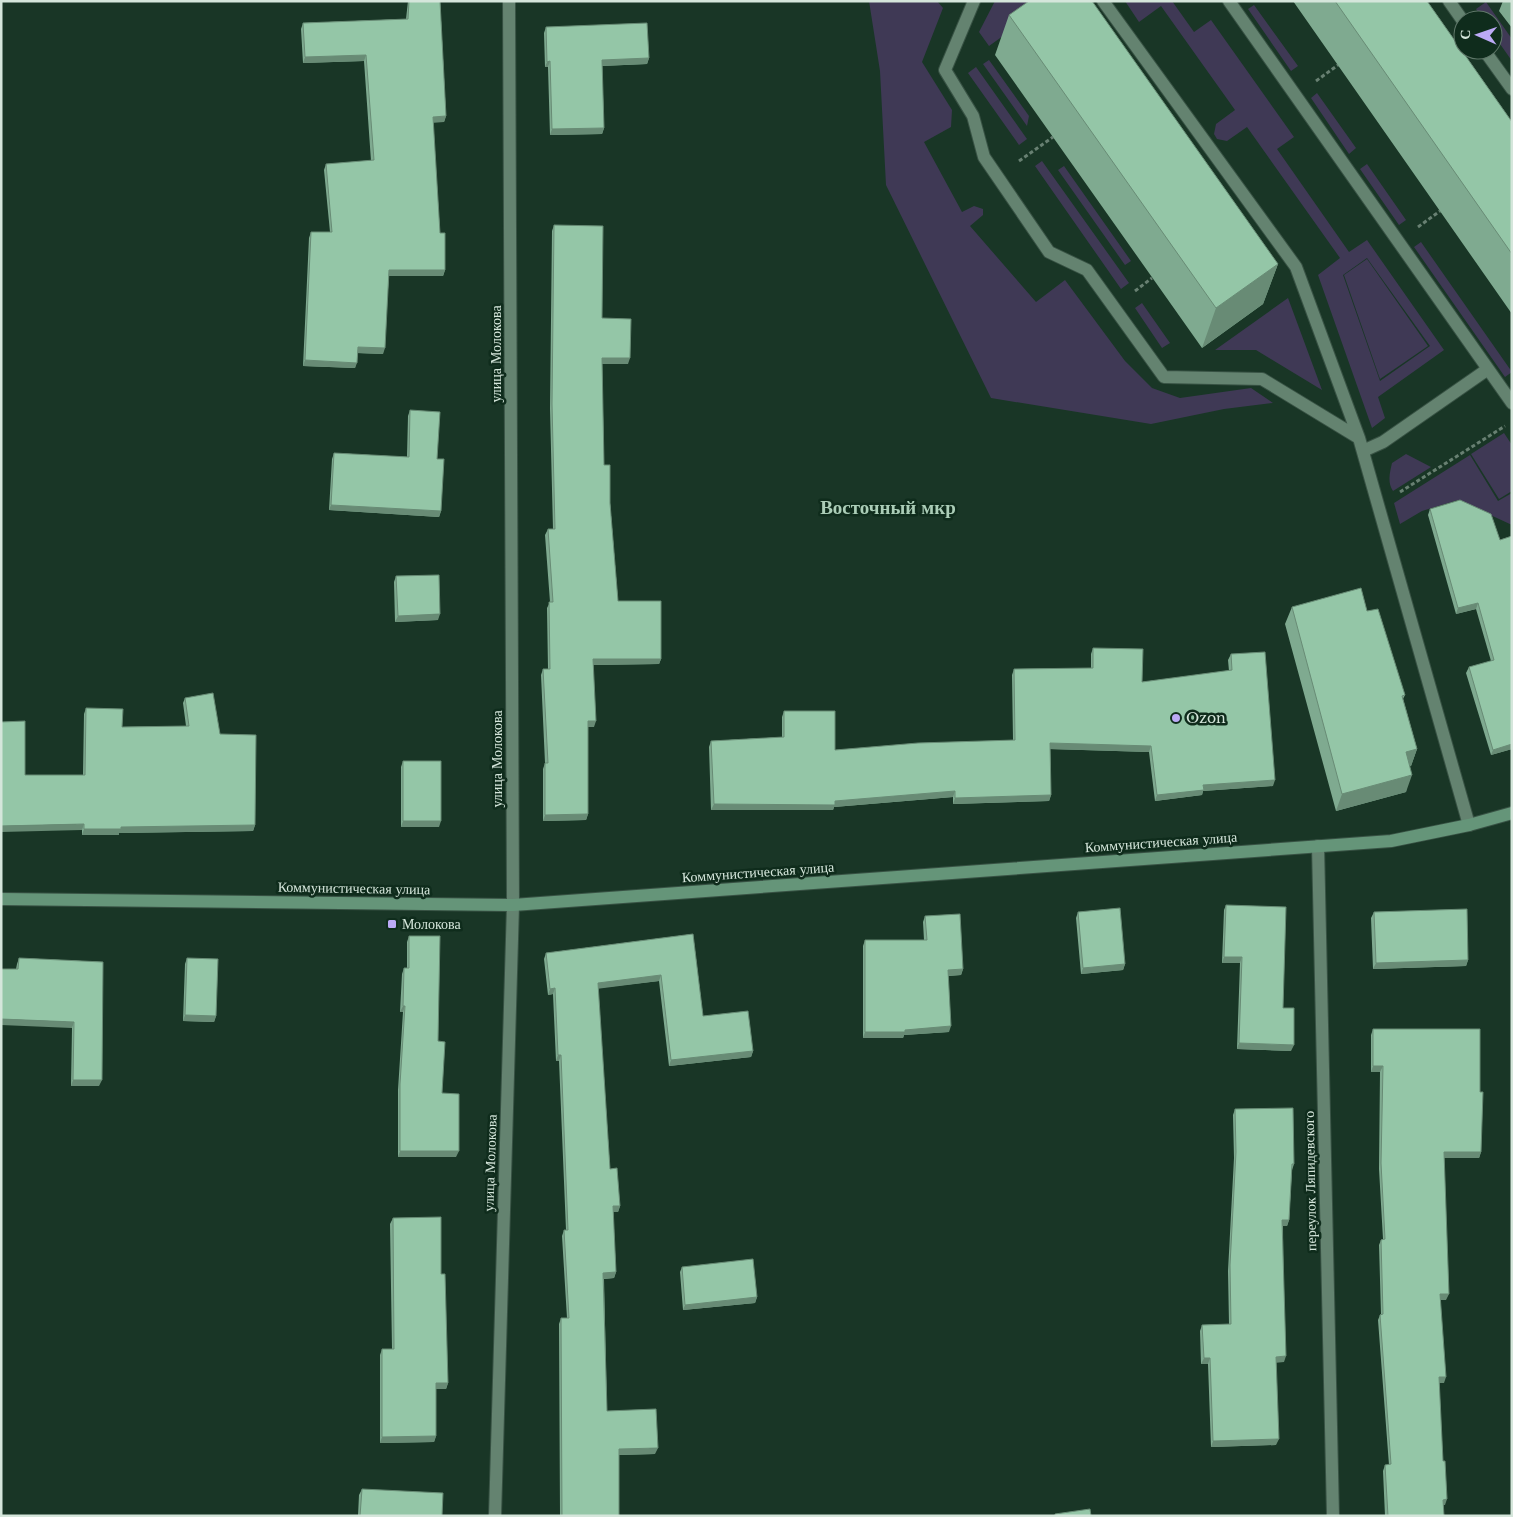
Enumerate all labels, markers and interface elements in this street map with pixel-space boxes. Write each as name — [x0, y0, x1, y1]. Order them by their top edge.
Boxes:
north arrow — [1453, 10, 1503, 60]
text: С — [1456, 29, 1474, 40]
street label: улица Молокова — [487, 305, 505, 403]
district label: Восточный мкр — [820, 496, 956, 519]
place label: Ozon — [1186, 709, 1226, 727]
street label: улица Молокова — [488, 710, 506, 808]
marker: Ozon — [1170, 712, 1182, 724]
street label: Коммунистическая улица — [1084, 828, 1238, 856]
street label: Коммунистическая улица — [681, 858, 835, 886]
street label: Коммунистическая улица — [278, 878, 431, 898]
place label: Молокова — [402, 915, 461, 933]
marker: Молокова — [386, 918, 398, 930]
street label: переулок Ляпидевского — [1300, 1111, 1320, 1251]
street label: улица Молокова — [479, 1113, 501, 1212]

